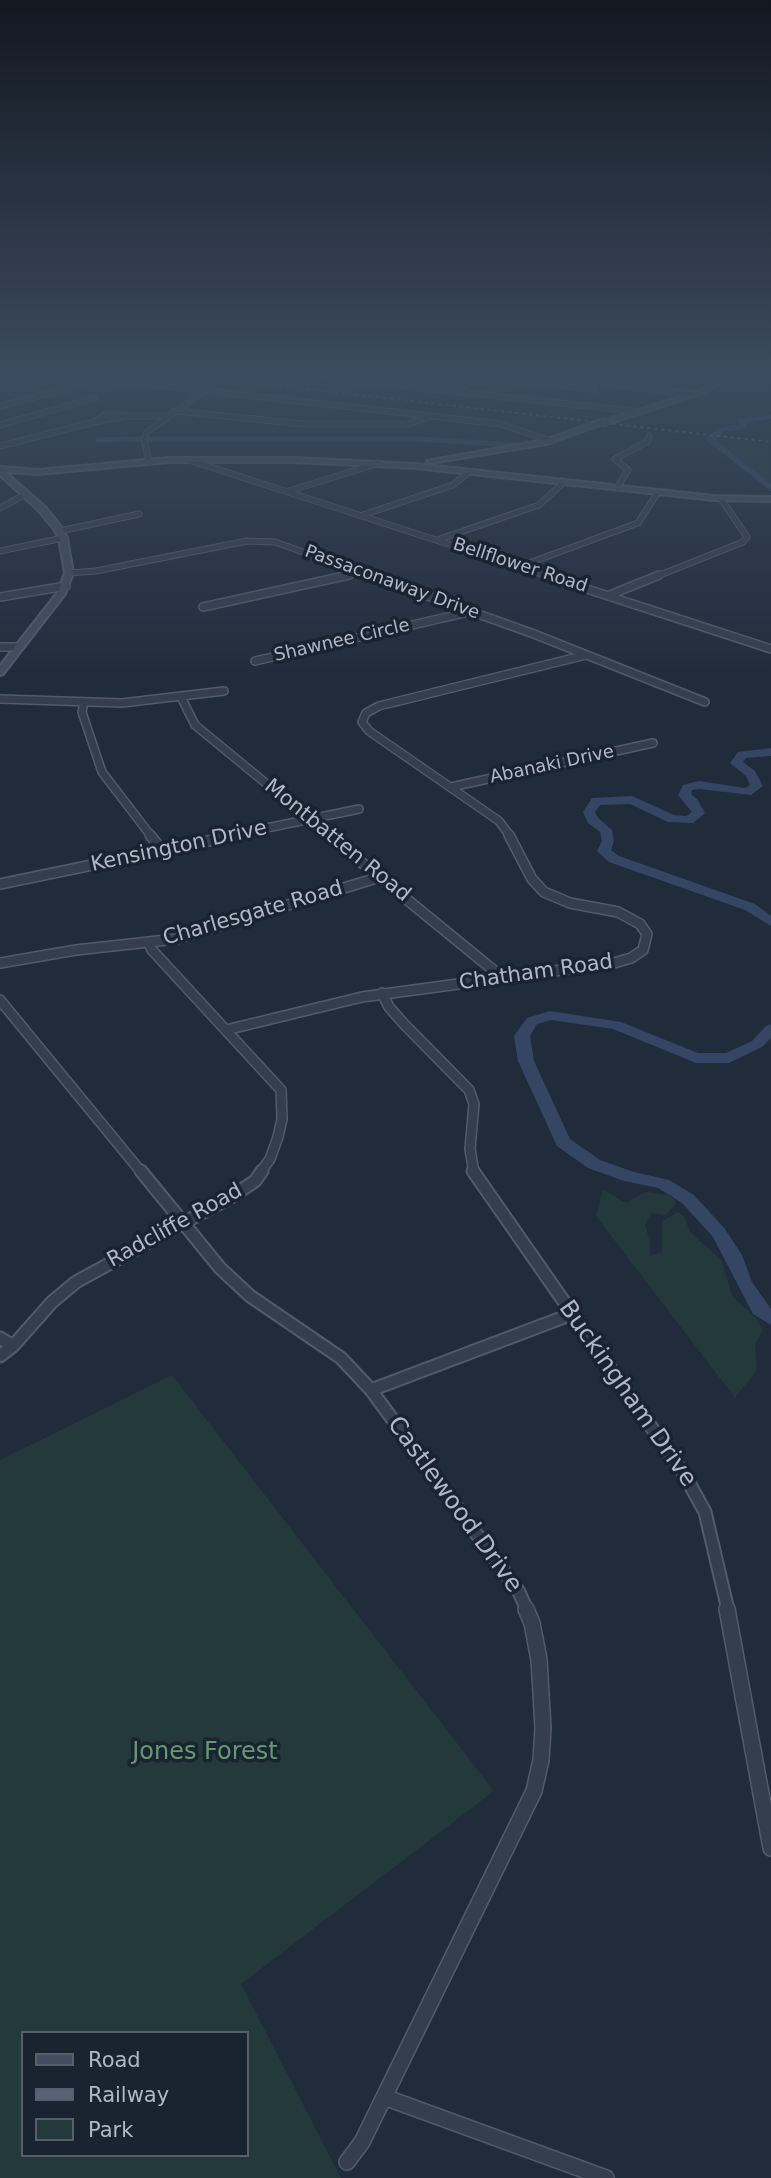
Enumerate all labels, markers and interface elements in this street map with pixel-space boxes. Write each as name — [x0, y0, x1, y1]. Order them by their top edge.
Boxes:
street label: Bellflower Road — [450, 534, 590, 598]
street label: Passaconaway Drive — [302, 541, 482, 625]
street label: Shawnee Circle — [272, 615, 412, 667]
street label: Abanaki Drive — [488, 741, 616, 789]
street label: Montbatten Road — [259, 774, 415, 908]
street label: Kensington Drive — [89, 816, 269, 878]
street label: Charlesgate Road — [160, 876, 346, 952]
street label: Chatham Road — [457, 950, 615, 996]
street label: Radcliffe Road — [103, 1179, 247, 1273]
street label: Buckingham Drive — [552, 1295, 702, 1493]
street label: Castlewood Drive — [380, 1411, 528, 1599]
park label: Jones Forest — [132, 1739, 278, 1767]
legend — [21, 2031, 248, 2157]
text: Road — [88, 2048, 141, 2072]
text: Railway — [88, 2083, 169, 2107]
text: Park — [88, 2118, 133, 2142]

